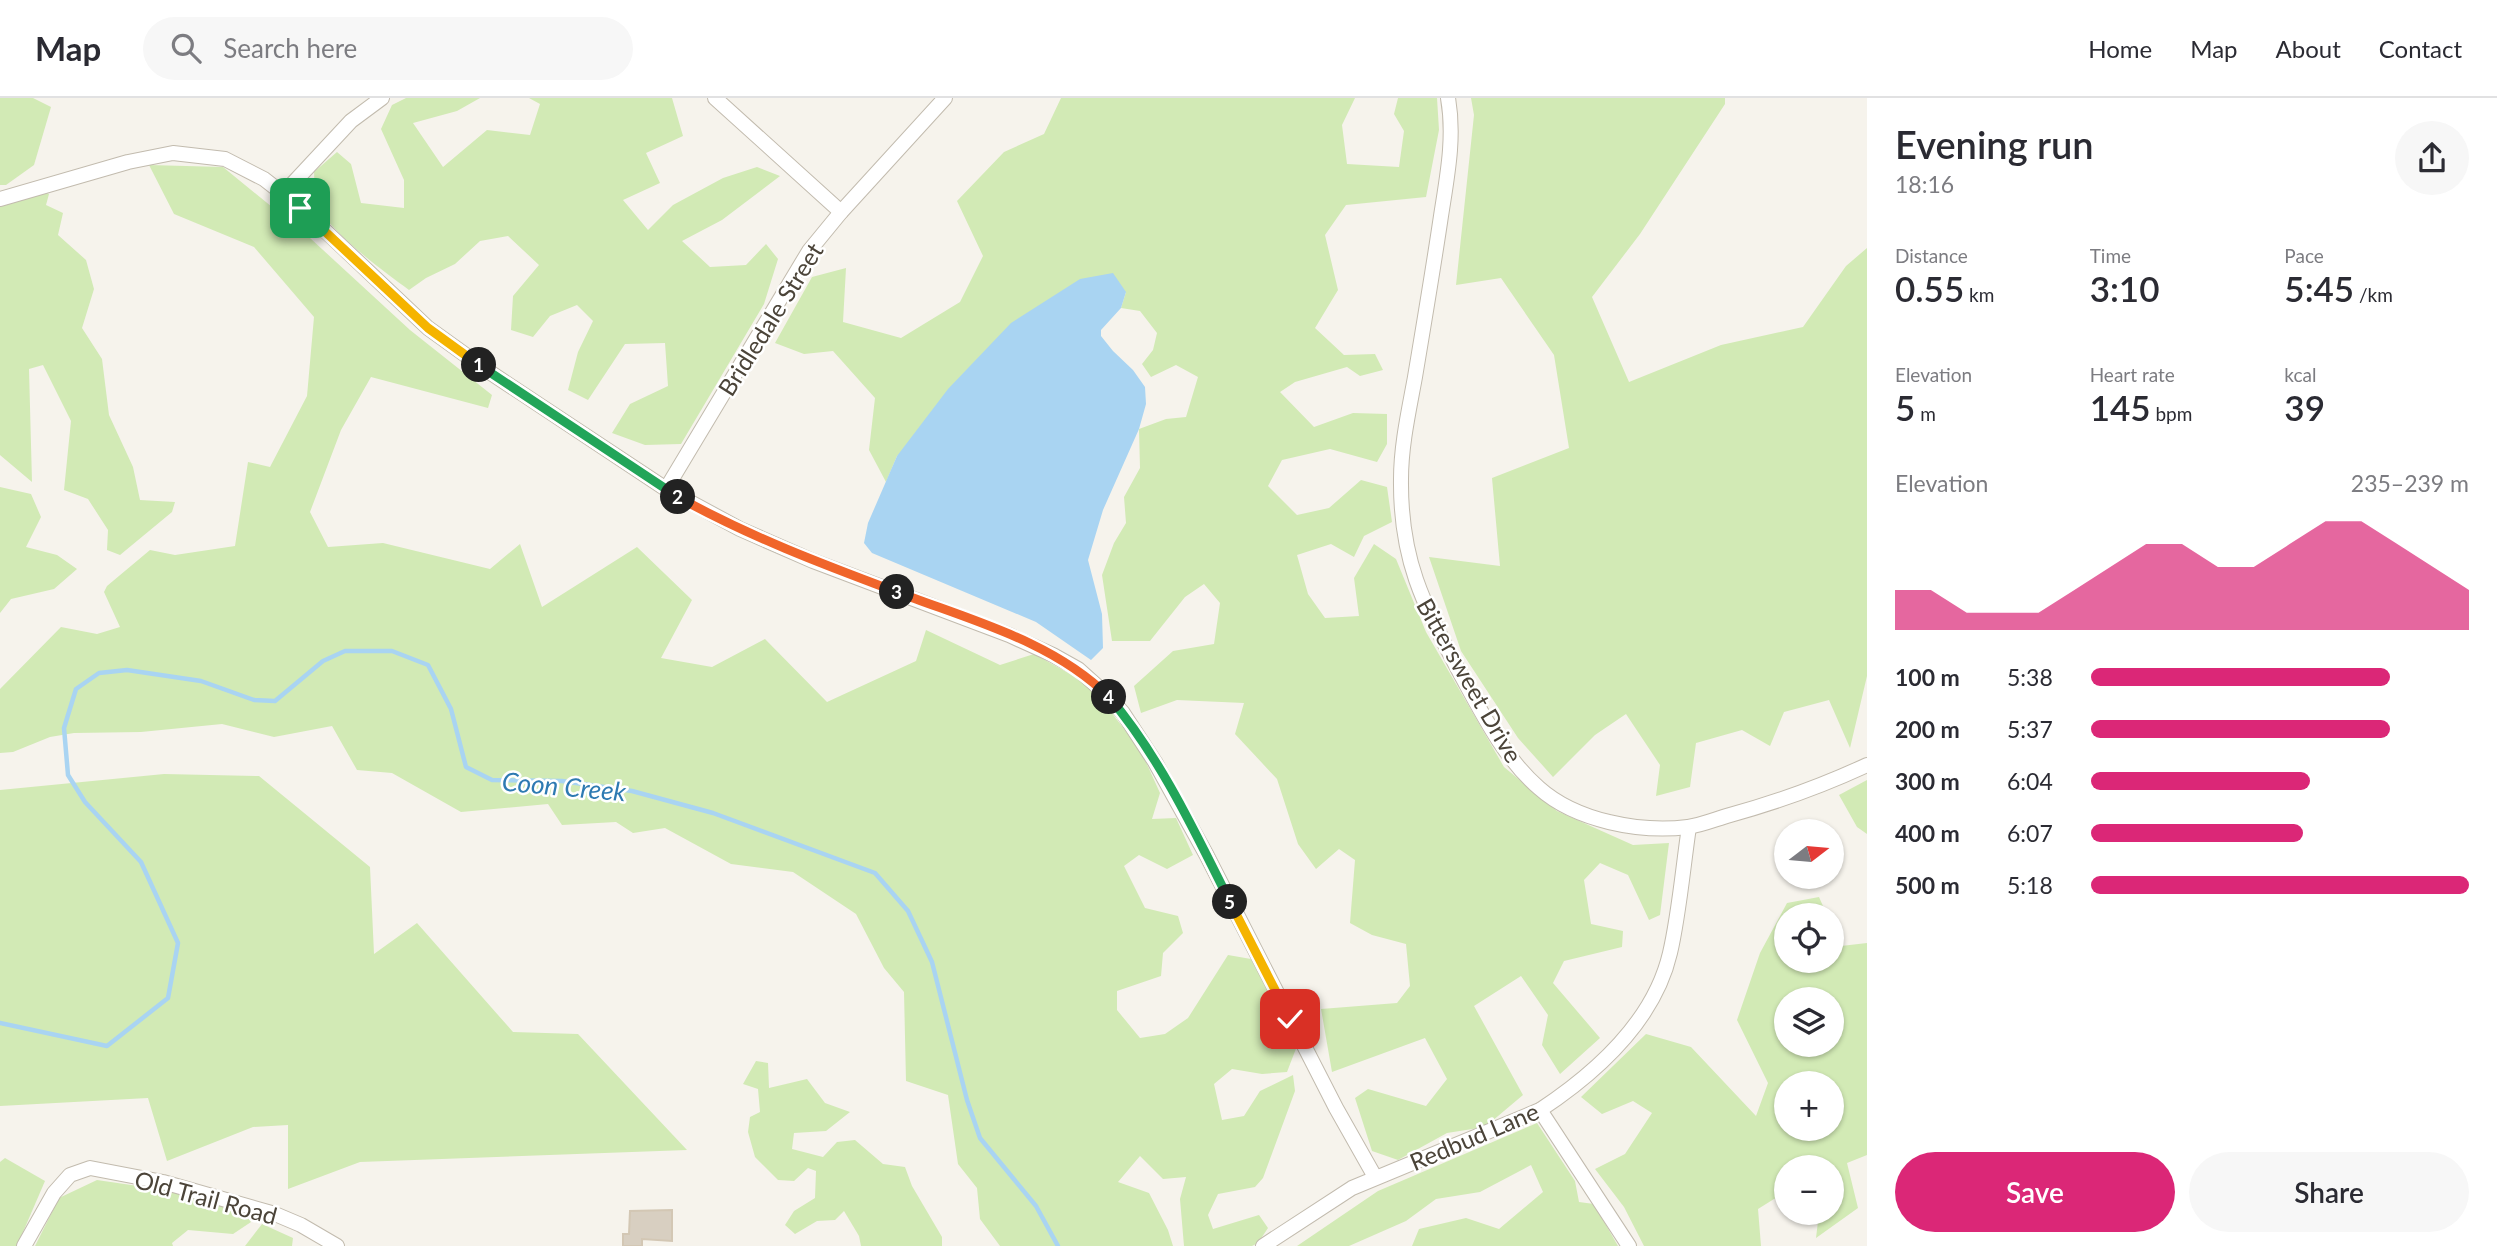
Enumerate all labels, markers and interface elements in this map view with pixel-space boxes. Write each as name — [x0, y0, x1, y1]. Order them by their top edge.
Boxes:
search box — [143, 17, 633, 80]
text: Map — [35, 28, 101, 68]
icon: search — [167, 29, 205, 67]
text: Search here — [223, 32, 357, 64]
text: Home — [2088, 34, 2152, 63]
text: Map — [2190, 34, 2238, 63]
text: About — [2276, 34, 2341, 63]
text: Contact — [2379, 34, 2462, 63]
text: Evening run — [1895, 121, 2094, 167]
button: share — [2395, 121, 2469, 195]
text: 18:16 — [1895, 170, 1954, 198]
pin — [270, 178, 330, 238]
icon: arrive — [281, 189, 319, 227]
street label: Bridledale Street — [711, 237, 829, 401]
text: Distance — [1895, 244, 1968, 267]
text: Time — [2090, 244, 2131, 267]
text: Pace — [2284, 244, 2324, 267]
text: 0.55 — [1895, 267, 1964, 309]
text: 3:10 — [2090, 267, 2159, 309]
text: 5:45 — [2284, 267, 2354, 309]
text: km — [1964, 283, 1994, 306]
text: /km — [2354, 283, 2393, 306]
pin: 1 — [462, 348, 496, 382]
text: 1 — [473, 353, 484, 376]
text: Elevation — [1895, 363, 1972, 386]
text: Heart rate — [2090, 363, 2175, 386]
text: kcal — [2284, 363, 2316, 386]
text: 5 — [1895, 386, 1915, 428]
text: 145 — [2090, 386, 2151, 428]
text: 39 — [2284, 386, 2325, 428]
text: m — [1915, 402, 1936, 425]
text: bpm — [2151, 402, 2192, 425]
text: Elevation — [1895, 469, 1988, 497]
text: 235–239 m — [2351, 469, 2469, 497]
pin: 2 — [660, 480, 696, 514]
text: 2 — [672, 485, 683, 508]
pin: 3 — [880, 574, 914, 610]
text: 3 — [891, 580, 902, 603]
street label: Bittersweet Drive — [1411, 593, 1529, 767]
text: 100 m — [1895, 663, 1960, 691]
text: 5:38 — [2007, 663, 2053, 691]
pin: 4 — [1092, 680, 1126, 714]
text: 4 — [1103, 685, 1114, 708]
text: 200 m — [1895, 715, 1960, 743]
text: 5:37 — [2007, 715, 2053, 743]
water label: Coon Creek — [501, 765, 628, 807]
text: 300 m — [1895, 767, 1960, 795]
text: 6:04 — [2007, 767, 2053, 795]
north arrow — [1774, 819, 1844, 889]
map controls — [1774, 819, 1844, 1225]
text: 400 m — [1895, 819, 1960, 847]
text: 6:07 — [2007, 819, 2053, 847]
text: 500 m — [1895, 871, 1960, 899]
text: 5:18 — [2007, 871, 2053, 899]
pin: 5 — [1212, 884, 1248, 920]
text: 5 — [1224, 890, 1235, 913]
button: locate — [1774, 903, 1844, 973]
button: layers — [1774, 987, 1844, 1057]
pin — [1260, 989, 1320, 1049]
icon: check — [1271, 1000, 1309, 1038]
button: + — [1774, 1071, 1844, 1141]
street label: Redbud Lane — [1405, 1096, 1543, 1176]
button: Save — [1895, 1152, 2175, 1232]
button: Share — [2189, 1152, 2469, 1232]
button: − — [1774, 1155, 1844, 1225]
street label: Old Trail Road — [132, 1164, 280, 1230]

